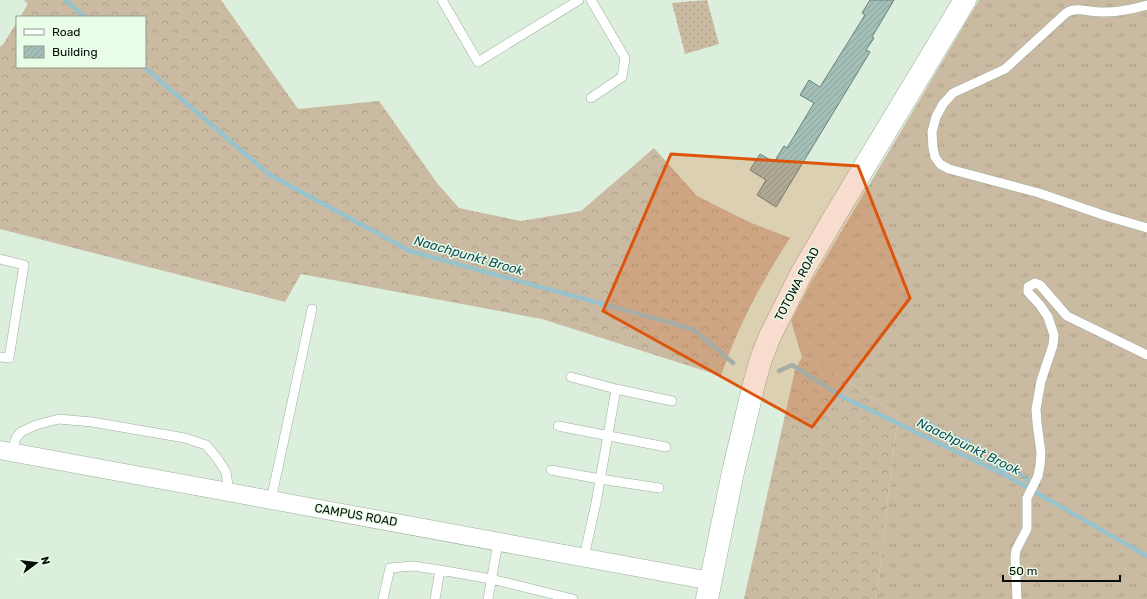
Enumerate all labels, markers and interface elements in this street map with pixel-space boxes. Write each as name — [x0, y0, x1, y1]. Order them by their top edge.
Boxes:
legend — [16, 16, 146, 68]
text: Road — [52, 25, 80, 39]
text: Building — [52, 45, 98, 59]
water label: Naachpunkt Brook — [413, 233, 525, 278]
street label: TOTOWA ROAD — [772, 245, 822, 323]
water label: Naachpunkt Brook — [915, 415, 1023, 478]
street label: CAMPUS ROAD — [313, 501, 399, 529]
north arrow — [16, 543, 56, 583]
text: N — [38, 555, 53, 566]
scale bar — [1003, 557, 1120, 583]
text: 50 m — [1009, 564, 1037, 578]

